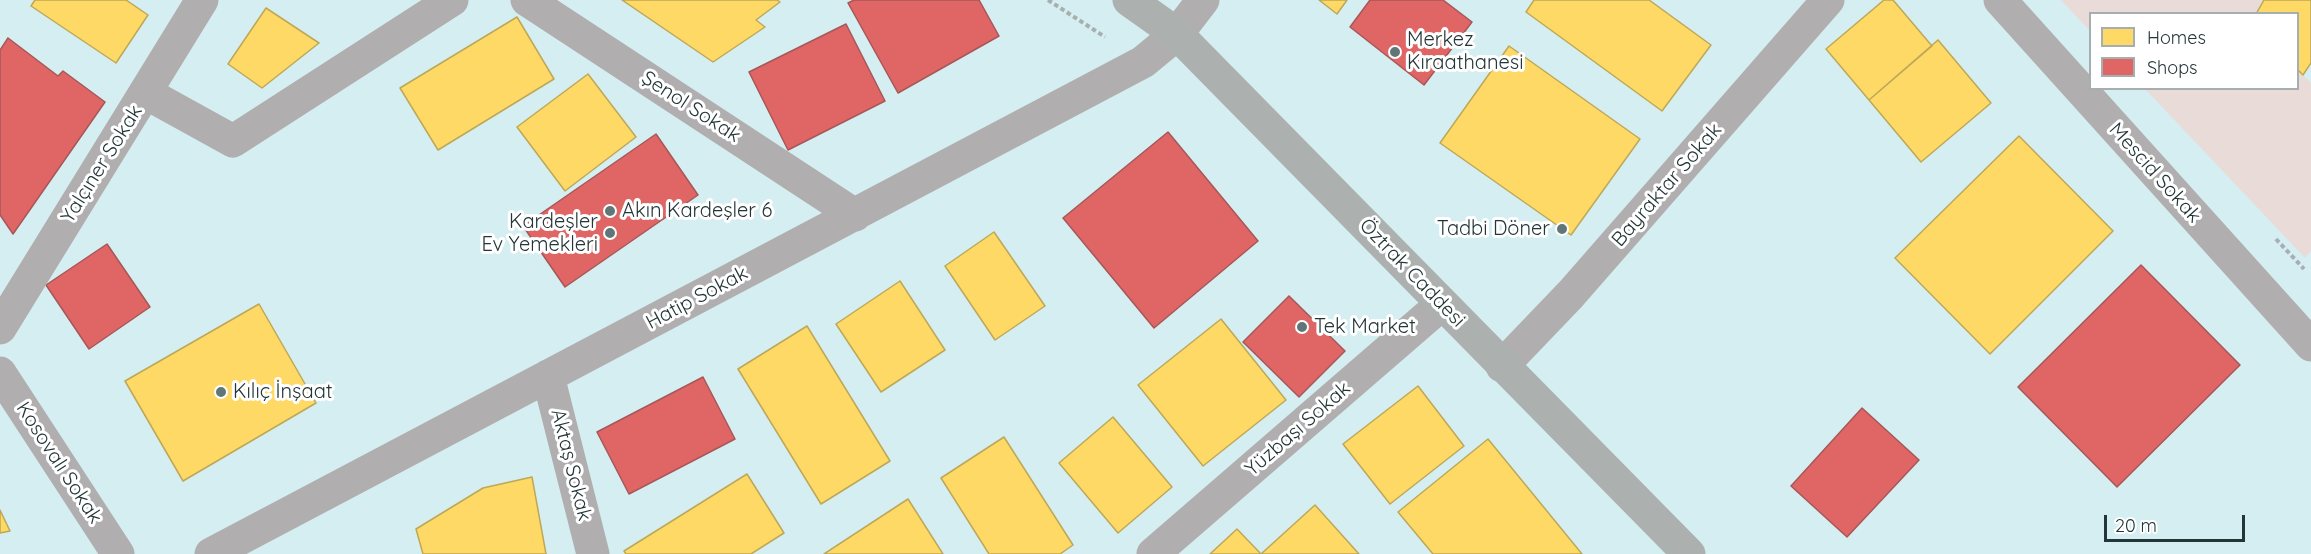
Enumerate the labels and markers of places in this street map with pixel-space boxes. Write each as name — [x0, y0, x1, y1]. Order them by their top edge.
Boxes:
place label: Merkez Kıraathanesi — [1407, 28, 1523, 75]
marker: Merkez Kıraathanesi — [1388, 45, 1402, 59]
place label: Akın Kardeşler 6 — [622, 199, 772, 223]
marker: Akın Kardeşler 6 — [603, 204, 617, 218]
place label: Kardeşler Ev Yemekleri — [481, 210, 598, 257]
place label: Tadbi Döner — [1437, 217, 1550, 241]
marker: Tadbi Döner — [1555, 222, 1569, 236]
marker: Kardeşler Ev Yemekleri — [603, 226, 617, 240]
place label: Tek Market — [1314, 315, 1416, 339]
marker: Tek Market — [1295, 320, 1309, 334]
place label: Kılıç İnşaat — [233, 380, 333, 404]
marker: Kılıç İnşaat — [214, 385, 228, 399]

